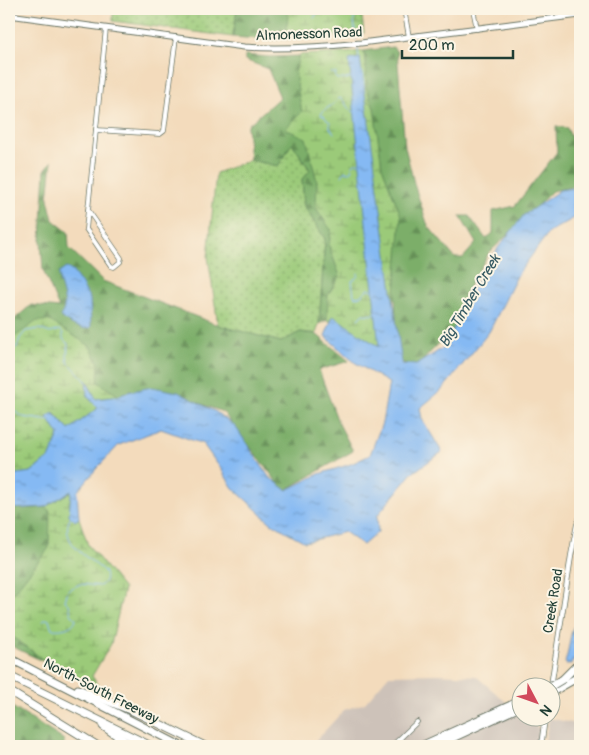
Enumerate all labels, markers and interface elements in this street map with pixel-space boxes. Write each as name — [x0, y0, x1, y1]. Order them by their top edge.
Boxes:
street label: Almonesson Road — [255, 24, 363, 44]
scale bar — [402, 28, 513, 60]
text: 200 m — [409, 36, 454, 55]
water label: Big Timber Creek — [435, 250, 506, 351]
street label: Creek Road — [540, 567, 567, 634]
street label: North-South Freeway — [41, 655, 161, 727]
north arrow — [512, 678, 562, 728]
text: N — [536, 701, 555, 719]

